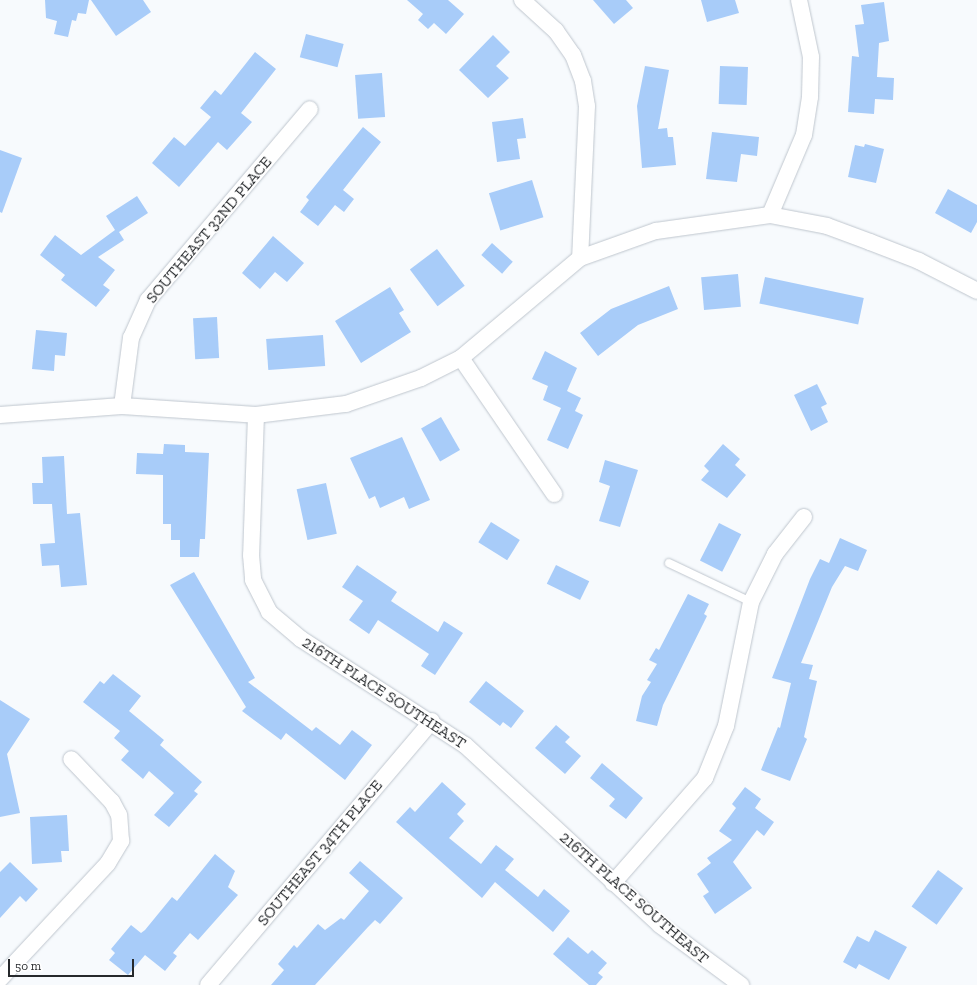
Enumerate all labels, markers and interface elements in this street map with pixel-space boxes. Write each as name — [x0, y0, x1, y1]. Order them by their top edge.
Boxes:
street label: SOUTHEAST 32ND PLACE — [142, 153, 276, 307]
street label: 216TH PLACE SOUTHEAST — [299, 633, 469, 753]
street label: SOUTHEAST 34TH PLACE — [253, 776, 387, 930]
street label: 216TH PLACE SOUTHEAST — [555, 828, 713, 968]
scale bar — [10, 951, 136, 977]
text: 50 m — [15, 959, 41, 973]

